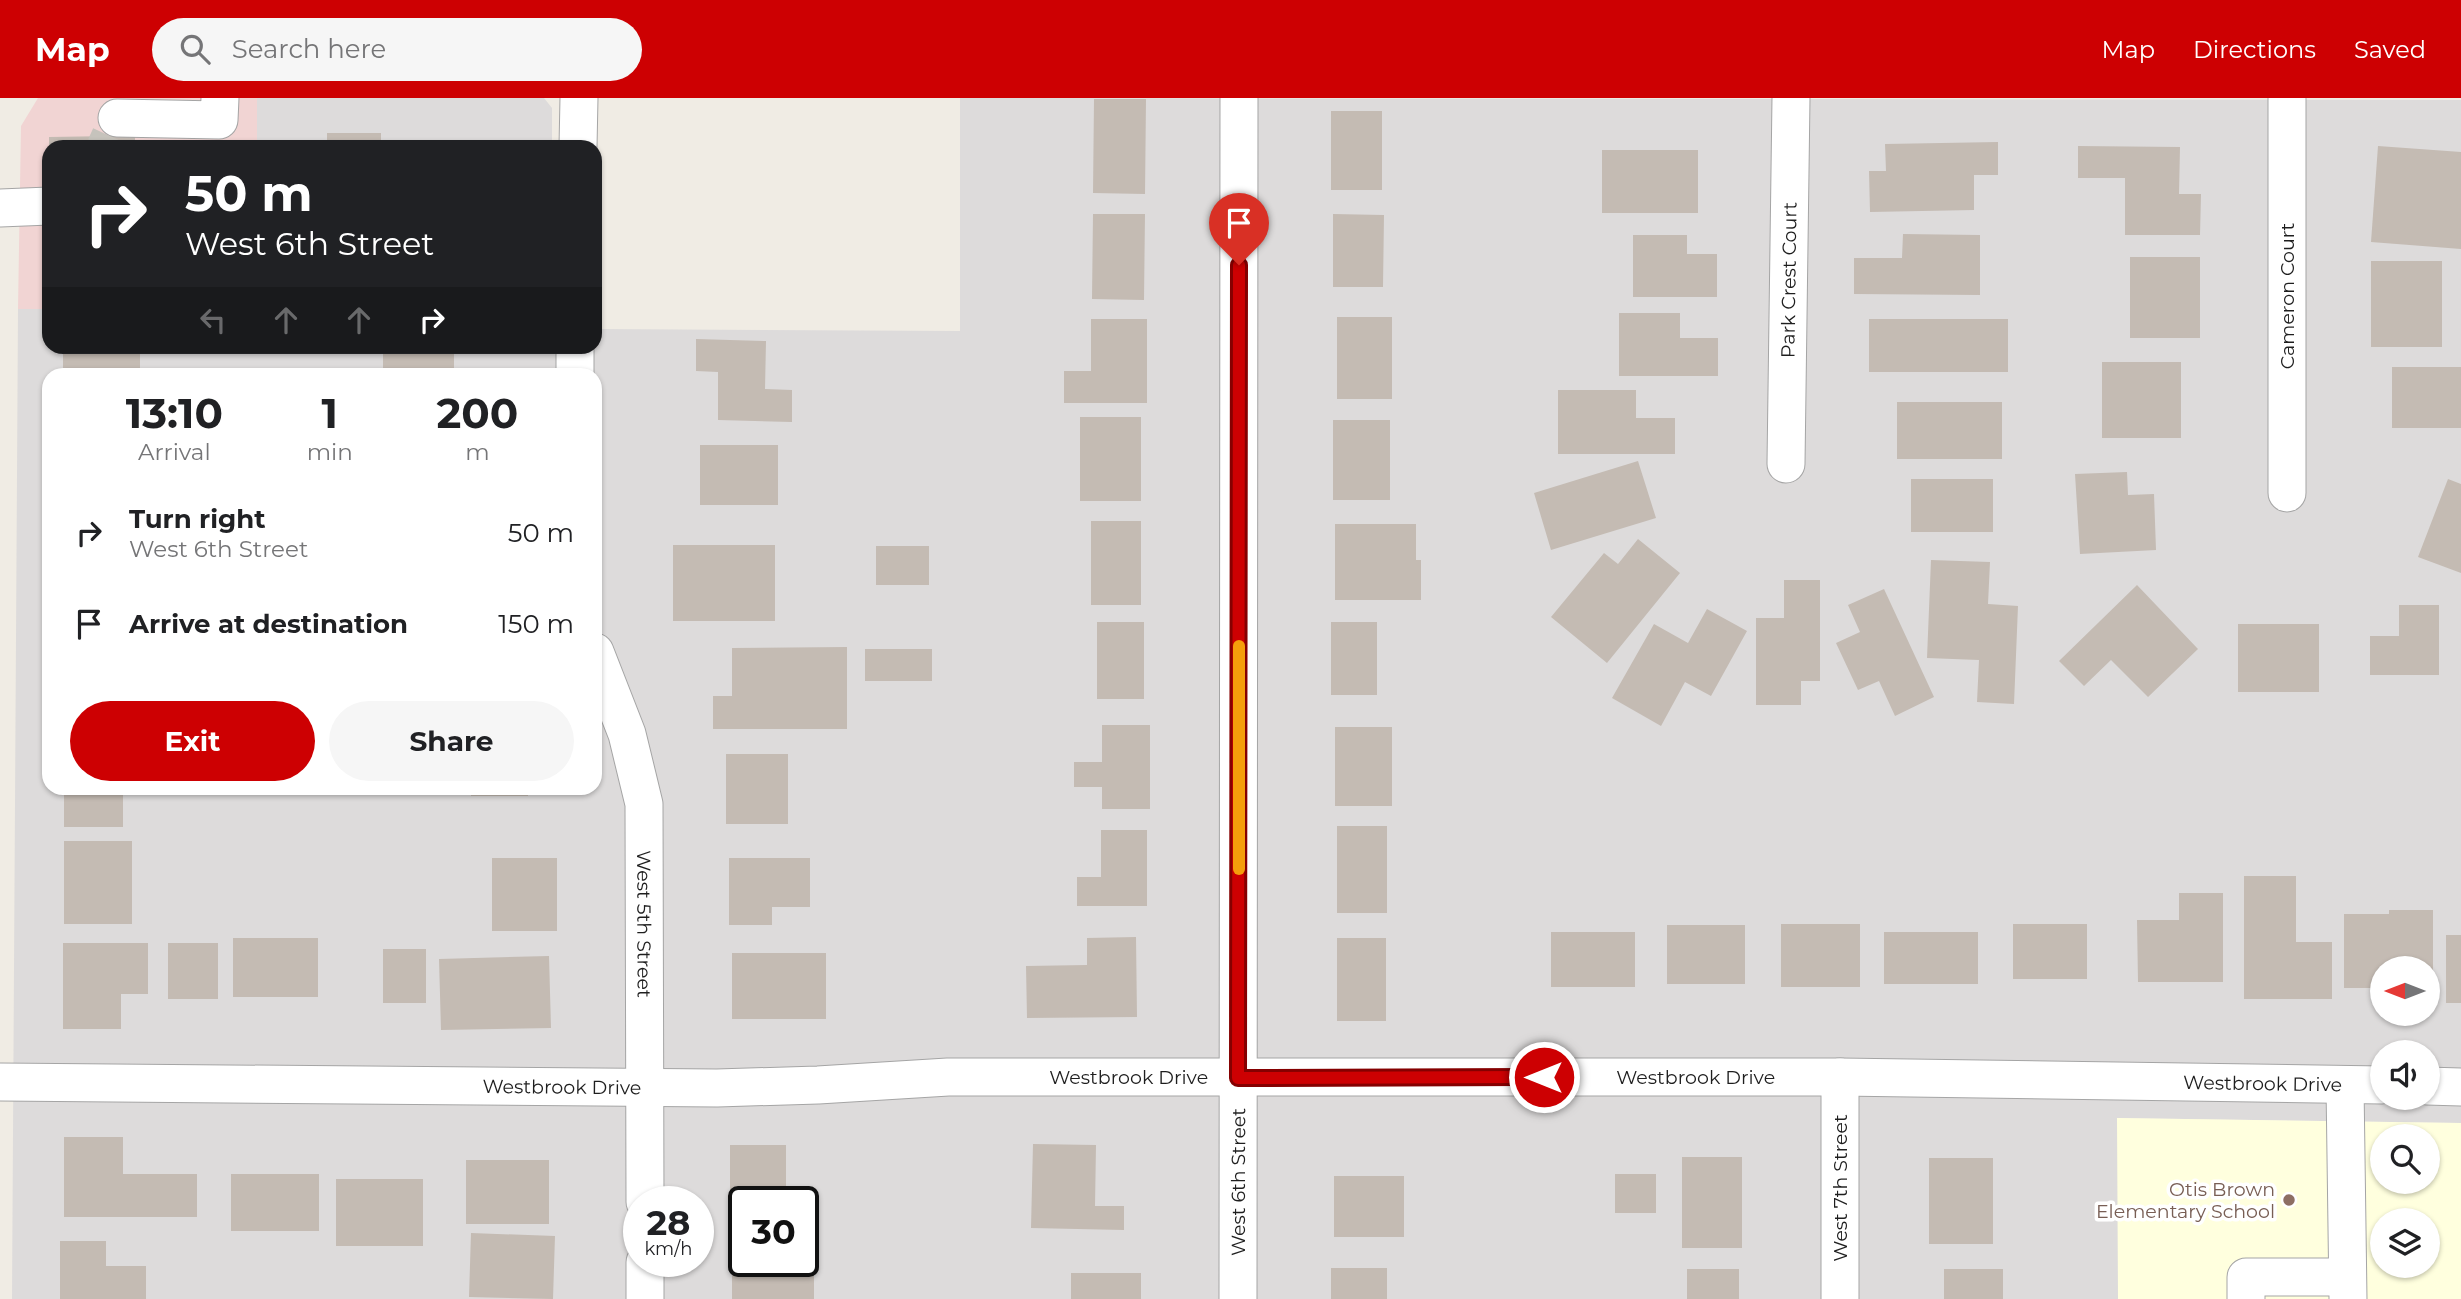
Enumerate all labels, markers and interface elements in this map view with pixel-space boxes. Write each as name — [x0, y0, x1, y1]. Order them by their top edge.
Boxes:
search box — [152, 18, 642, 81]
text: Map — [35, 29, 110, 69]
icon: search — [176, 30, 214, 68]
text: Search here — [232, 33, 386, 65]
text: Map — [2102, 35, 2155, 64]
text: Directions — [2193, 35, 2316, 64]
text: Saved — [2354, 35, 2426, 64]
text: 50 m — [185, 164, 313, 223]
icon: right — [70, 168, 161, 259]
pin — [1209, 193, 1269, 265]
street label: Park Crest Court — [1776, 202, 1801, 358]
icon: arrive — [1220, 204, 1258, 242]
street label: Cameron Court — [2276, 222, 2299, 369]
text: West 6th Street — [185, 224, 434, 263]
icon: left — [194, 301, 232, 339]
icon: ahead — [267, 301, 305, 339]
icon: ahead — [340, 301, 378, 339]
icon: right — [413, 301, 451, 339]
text: 13:10 — [126, 387, 223, 439]
text: 1 — [322, 387, 338, 439]
text: 200 — [436, 387, 518, 439]
text: Arrival — [138, 438, 211, 466]
text: min — [307, 438, 353, 466]
text: m — [465, 438, 490, 466]
text: Turn right — [129, 503, 265, 535]
icon: right — [70, 514, 108, 552]
text: 50 m — [508, 517, 574, 549]
text: West 6th Street — [129, 535, 308, 563]
icon: arrive — [70, 605, 108, 643]
text: Arrive at destination — [129, 608, 408, 640]
text: 150 m — [498, 608, 574, 640]
button: Exit — [70, 701, 315, 781]
button: Share — [329, 701, 574, 781]
street label: West 5th Street — [633, 850, 656, 998]
north arrow — [2370, 956, 2440, 1026]
map controls — [2370, 956, 2440, 1278]
position arrow — [1507, 1040, 1581, 1114]
button: sound — [2370, 1040, 2440, 1110]
street label: Westbrook Drive — [1049, 1066, 1208, 1089]
street label: Westbrook Drive — [1616, 1066, 1775, 1089]
street label: Westbrook Drive — [2183, 1071, 2342, 1096]
street label: Westbrook Drive — [482, 1075, 642, 1099]
street label: West 6th Street — [1227, 1108, 1250, 1256]
street label: West 7th Street — [1829, 1114, 1852, 1262]
button: search — [2370, 1124, 2440, 1194]
place label: Otis Brown Elementary School — [2096, 1178, 2275, 1223]
speed limit sign: 30 — [728, 1186, 819, 1277]
marker: Otis Brown Elementary School — [2281, 1192, 2297, 1208]
text: 28 — [647, 1201, 690, 1244]
button: layers — [2370, 1208, 2440, 1278]
text: km/h — [644, 1238, 693, 1260]

